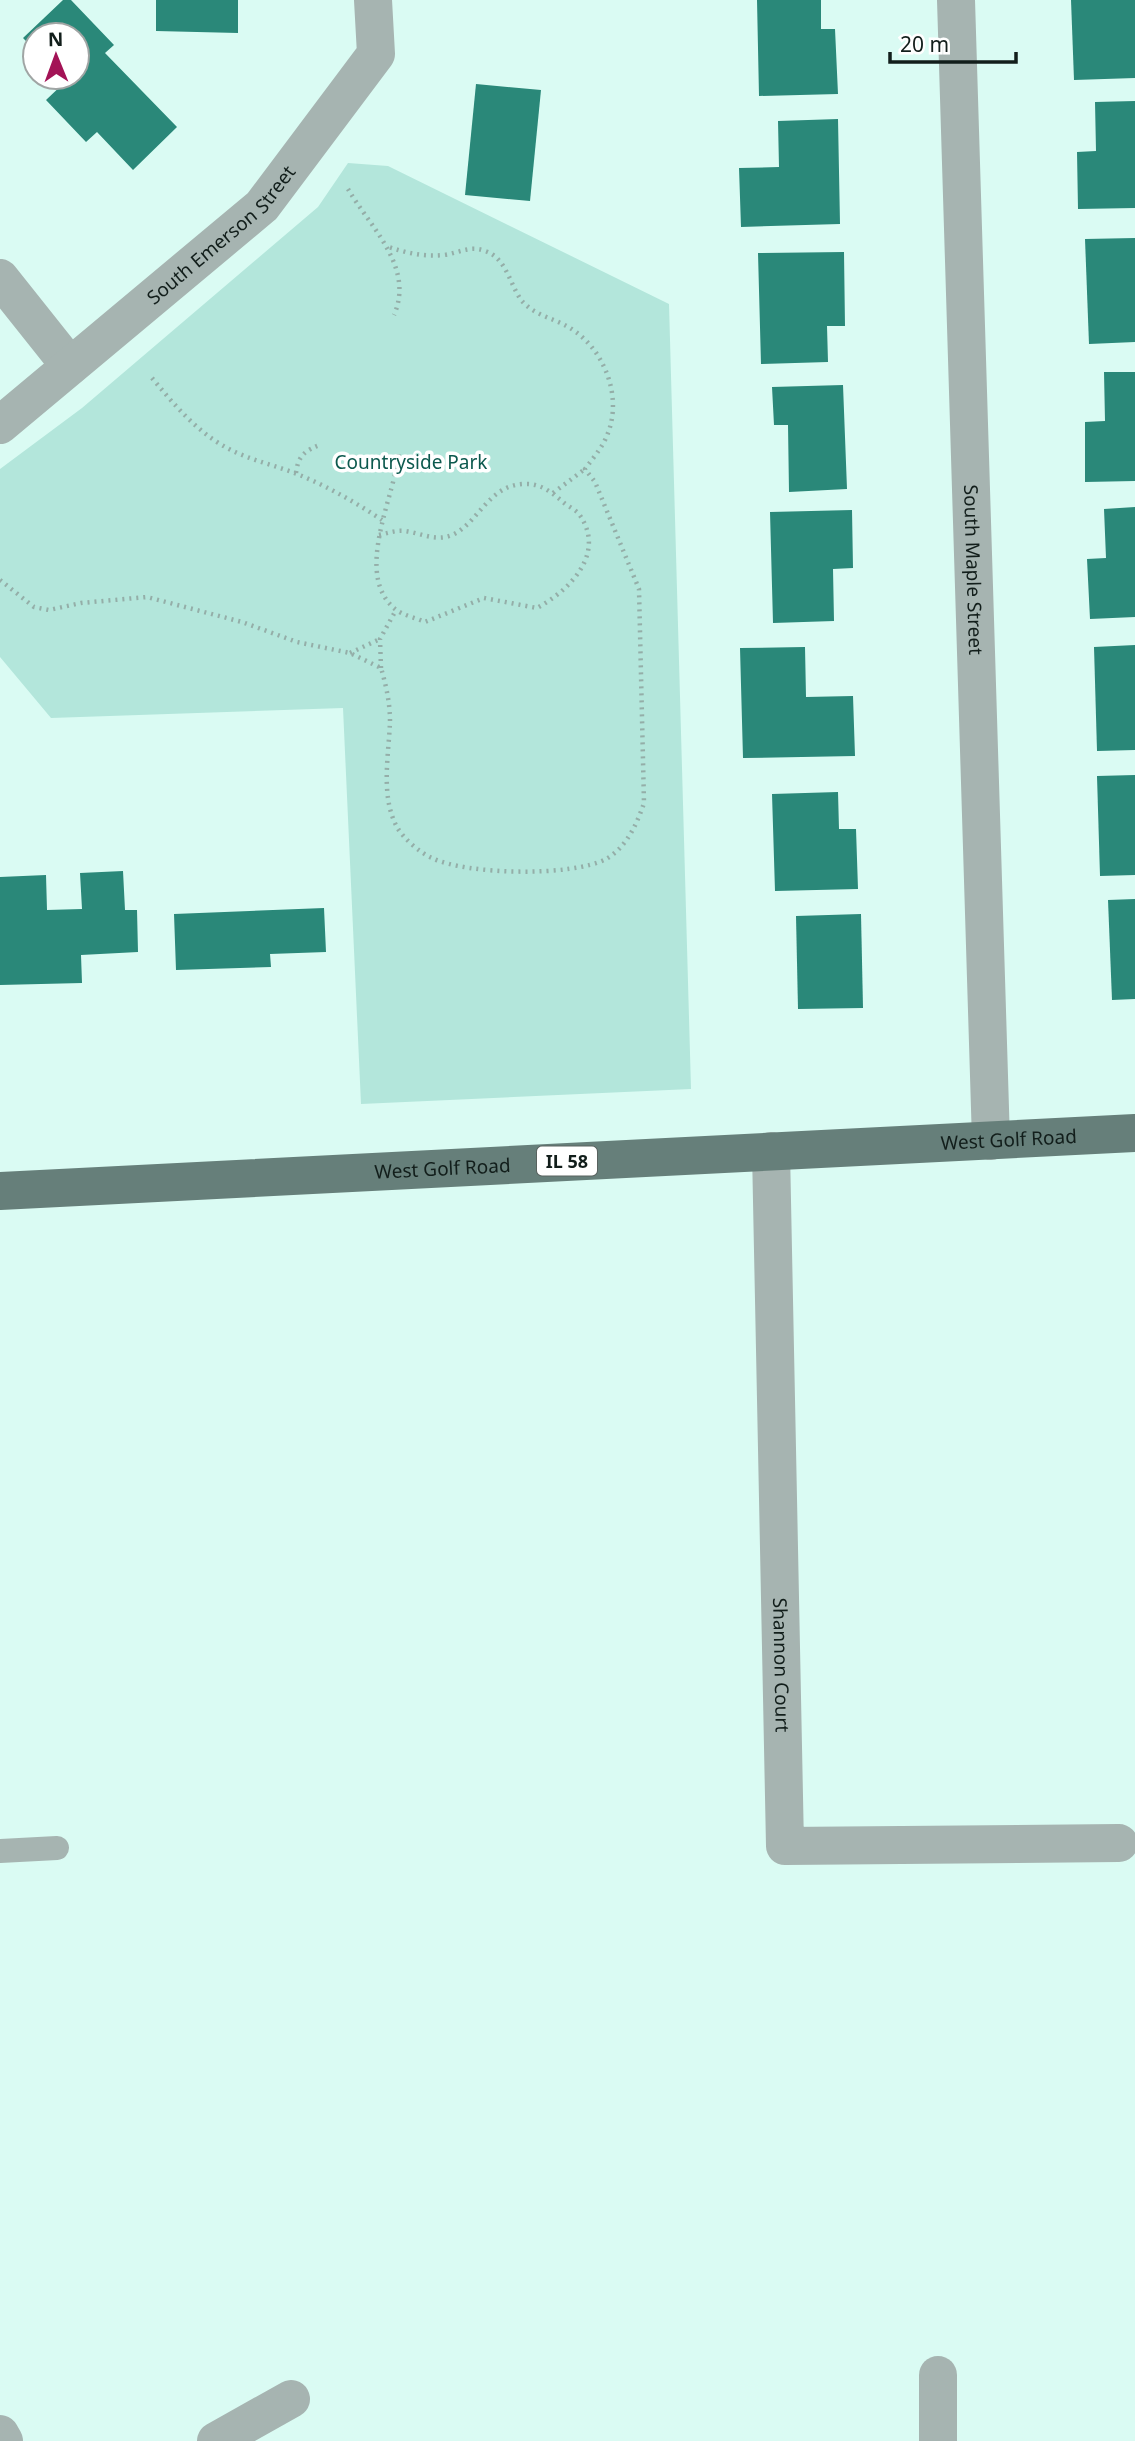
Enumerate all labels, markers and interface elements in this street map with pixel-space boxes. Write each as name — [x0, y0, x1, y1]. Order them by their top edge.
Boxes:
north arrow — [21, 21, 91, 91]
scale bar — [890, 21, 1016, 65]
text: N — [48, 26, 64, 52]
text: 20 m — [900, 30, 949, 58]
street label: South Emerson Street — [141, 160, 301, 310]
park label: Countryside Park — [335, 449, 487, 475]
street label: South Maple Street — [958, 484, 989, 655]
street label: West Golf Road — [940, 1123, 1077, 1156]
road number: IL 58 — [537, 1146, 597, 1176]
street label: West Golf Road — [374, 1152, 511, 1185]
street label: Shannon Court — [767, 1597, 796, 1733]

